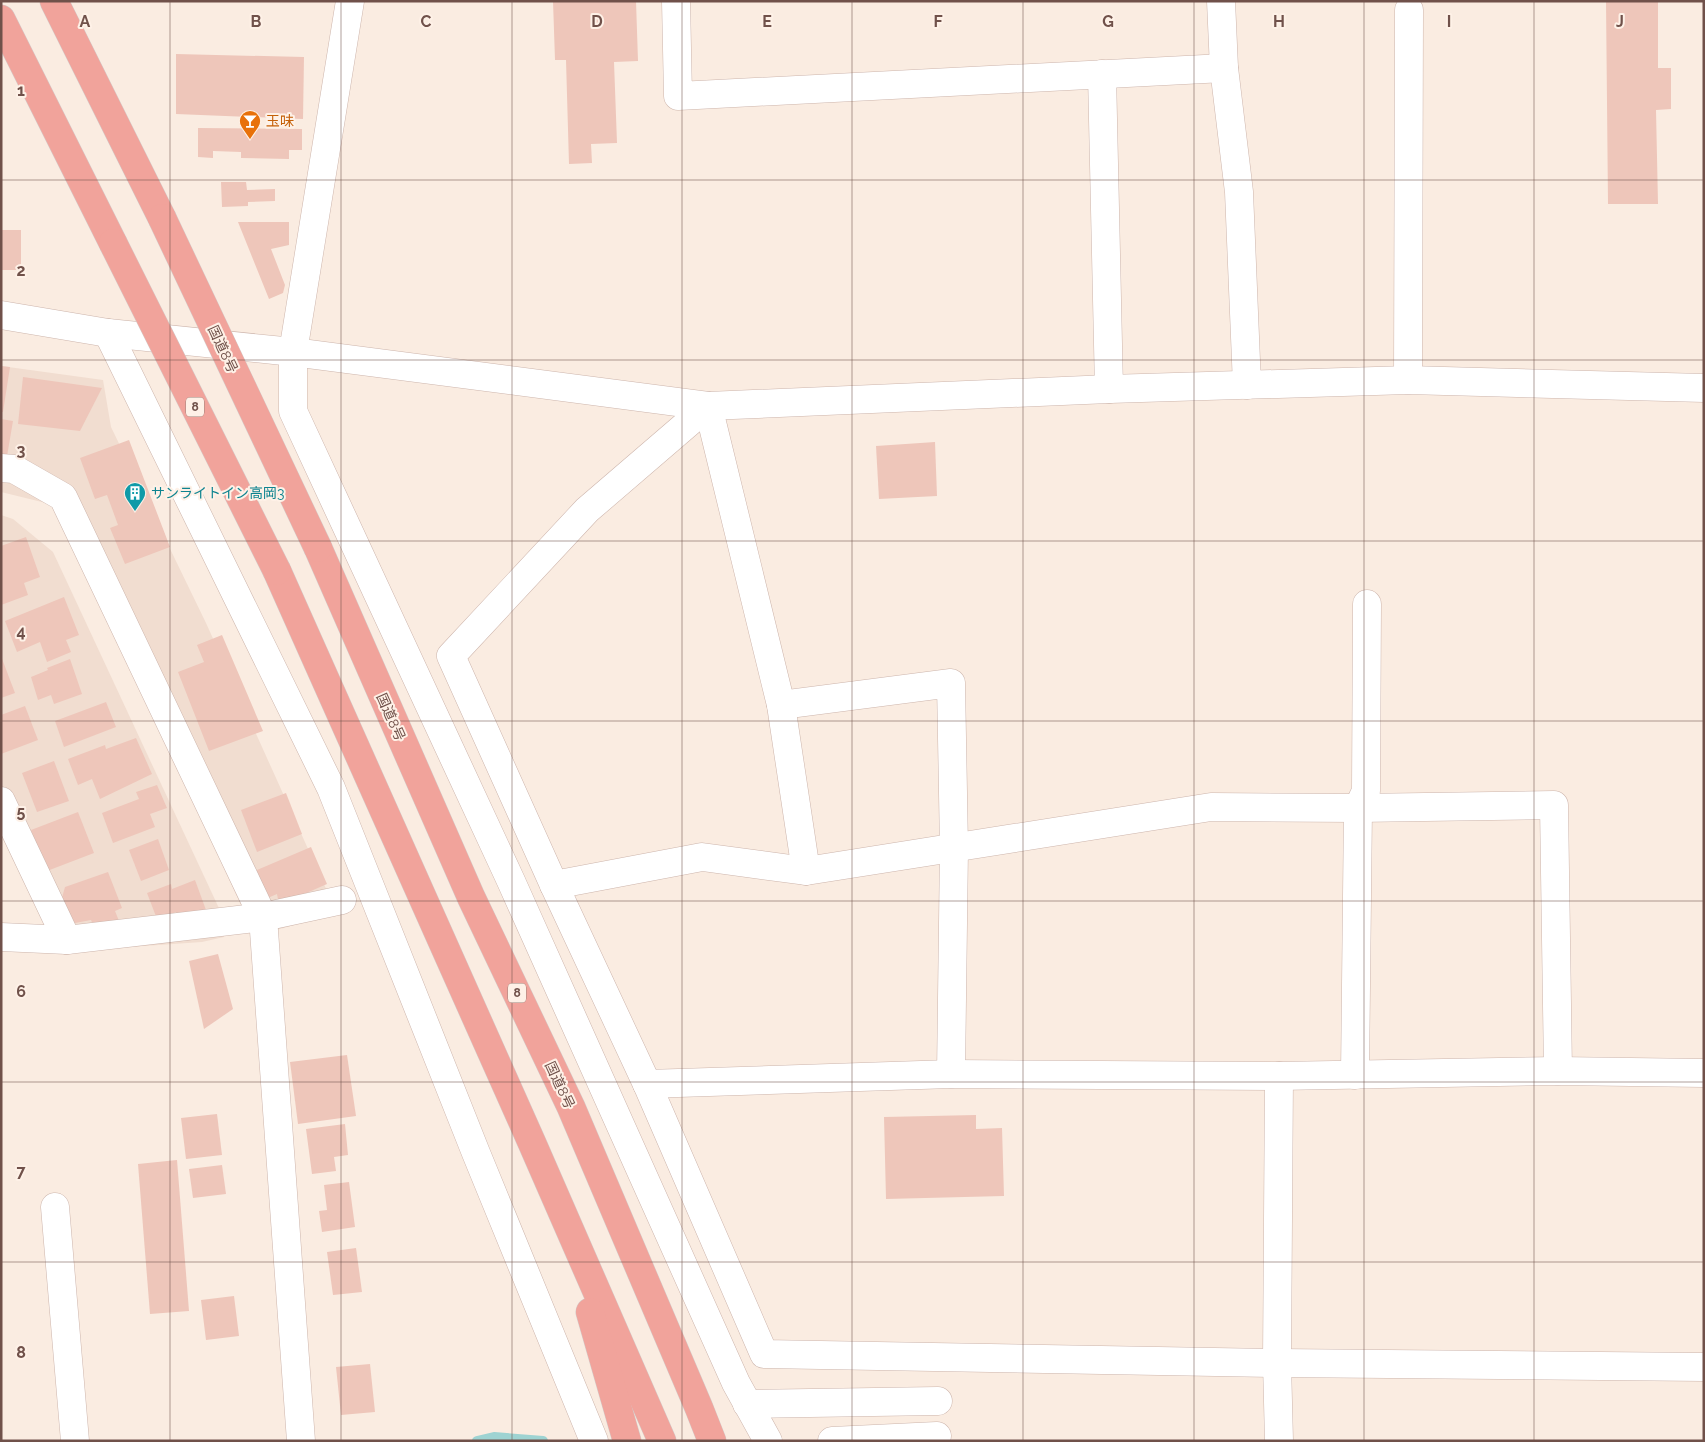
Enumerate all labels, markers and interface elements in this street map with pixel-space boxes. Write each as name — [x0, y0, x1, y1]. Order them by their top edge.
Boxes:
text: A — [80, 12, 91, 31]
text: B — [251, 12, 262, 31]
text: C — [421, 12, 432, 31]
text: D — [591, 12, 603, 31]
text: E — [762, 12, 772, 31]
text: F — [933, 12, 943, 31]
text: G — [1102, 12, 1114, 31]
text: H — [1273, 12, 1285, 31]
text: I — [1447, 12, 1451, 31]
text: J — [1616, 12, 1624, 31]
text: 1 — [17, 81, 25, 100]
bar icon: 玉味 — [238, 109, 262, 140]
place label: 玉味 — [266, 113, 294, 129]
text: 2 — [16, 261, 26, 280]
street label: 国道8号 — [205, 323, 241, 375]
road number: 8 — [186, 398, 204, 417]
text: 3 — [17, 441, 26, 460]
building icon: サンライトイン高岡3 — [123, 481, 147, 512]
place label: サンライトイン高岡3 — [151, 485, 284, 501]
text: 4 — [16, 622, 26, 641]
street label: 国道8号 — [373, 691, 409, 743]
text: 5 — [17, 802, 26, 821]
text: 6 — [16, 982, 26, 1001]
road number: 8 — [508, 984, 526, 1002]
street label: 国道8号 — [542, 1059, 578, 1111]
text: 7 — [17, 1162, 26, 1181]
text: 8 — [16, 1343, 26, 1362]

